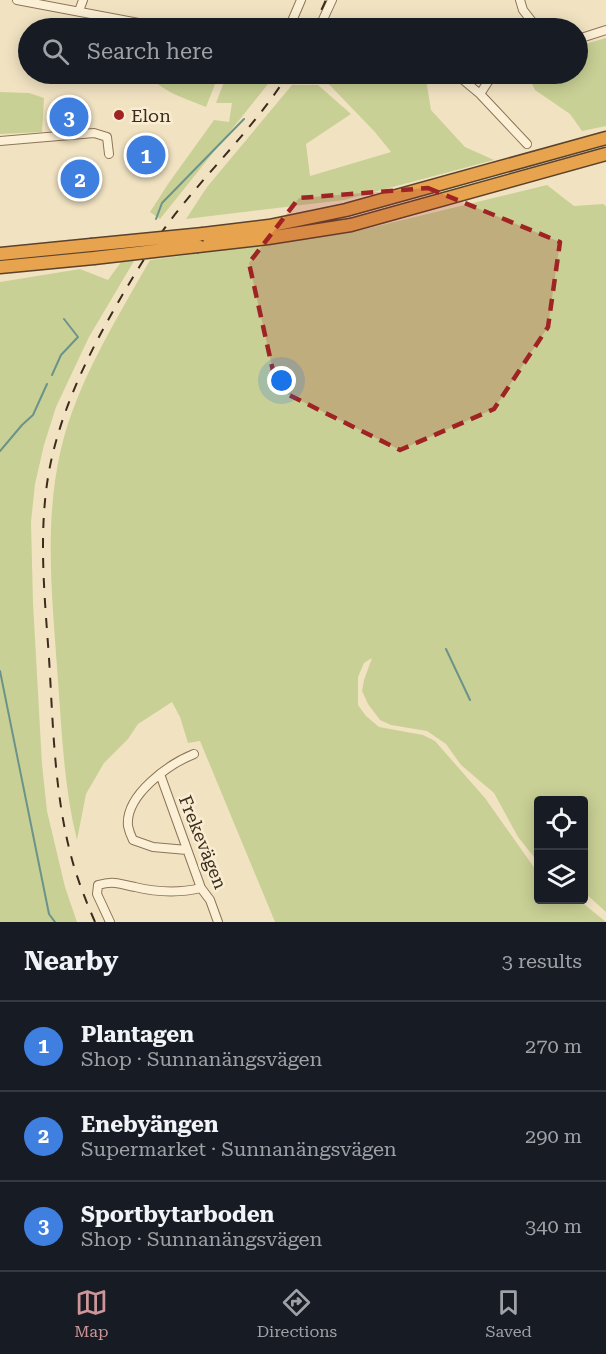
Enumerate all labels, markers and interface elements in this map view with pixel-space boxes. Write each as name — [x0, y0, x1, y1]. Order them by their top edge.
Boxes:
search box — [18, 18, 588, 84]
icon: search — [39, 35, 72, 68]
text: Search here — [87, 39, 213, 64]
pin: 3 — [50, 94, 88, 140]
place label: Elon — [131, 105, 171, 126]
marker: Elon — [112, 108, 126, 122]
pin: 1 — [126, 132, 166, 178]
pin: 2 — [60, 156, 100, 201]
your location — [267, 366, 296, 395]
street label: Frekevägen — [175, 792, 231, 892]
map controls — [534, 796, 588, 904]
button: locate — [534, 796, 588, 850]
button: layers — [534, 850, 588, 904]
text: Nearby — [24, 946, 118, 976]
text: 3 results — [502, 949, 582, 973]
text: Plantagen — [81, 1022, 194, 1047]
text: 1 — [38, 1034, 49, 1058]
text: 270 m — [525, 1034, 582, 1058]
text: Shop · Sunnanängsvägen — [81, 1047, 322, 1071]
text: Enebyängen — [81, 1112, 219, 1137]
text: 2 — [38, 1124, 49, 1148]
text: 290 m — [525, 1124, 582, 1148]
text: Supermarket · Sunnanängsvägen — [81, 1137, 397, 1161]
text: Sportbytarboden — [81, 1202, 274, 1227]
text: 3 — [38, 1214, 49, 1238]
text: 340 m — [525, 1214, 582, 1238]
text: Shop · Sunnanängsvägen — [81, 1227, 322, 1251]
tab: Map — [74, 1286, 108, 1341]
tab: Directions — [257, 1286, 337, 1341]
tab: Saved — [485, 1286, 532, 1341]

